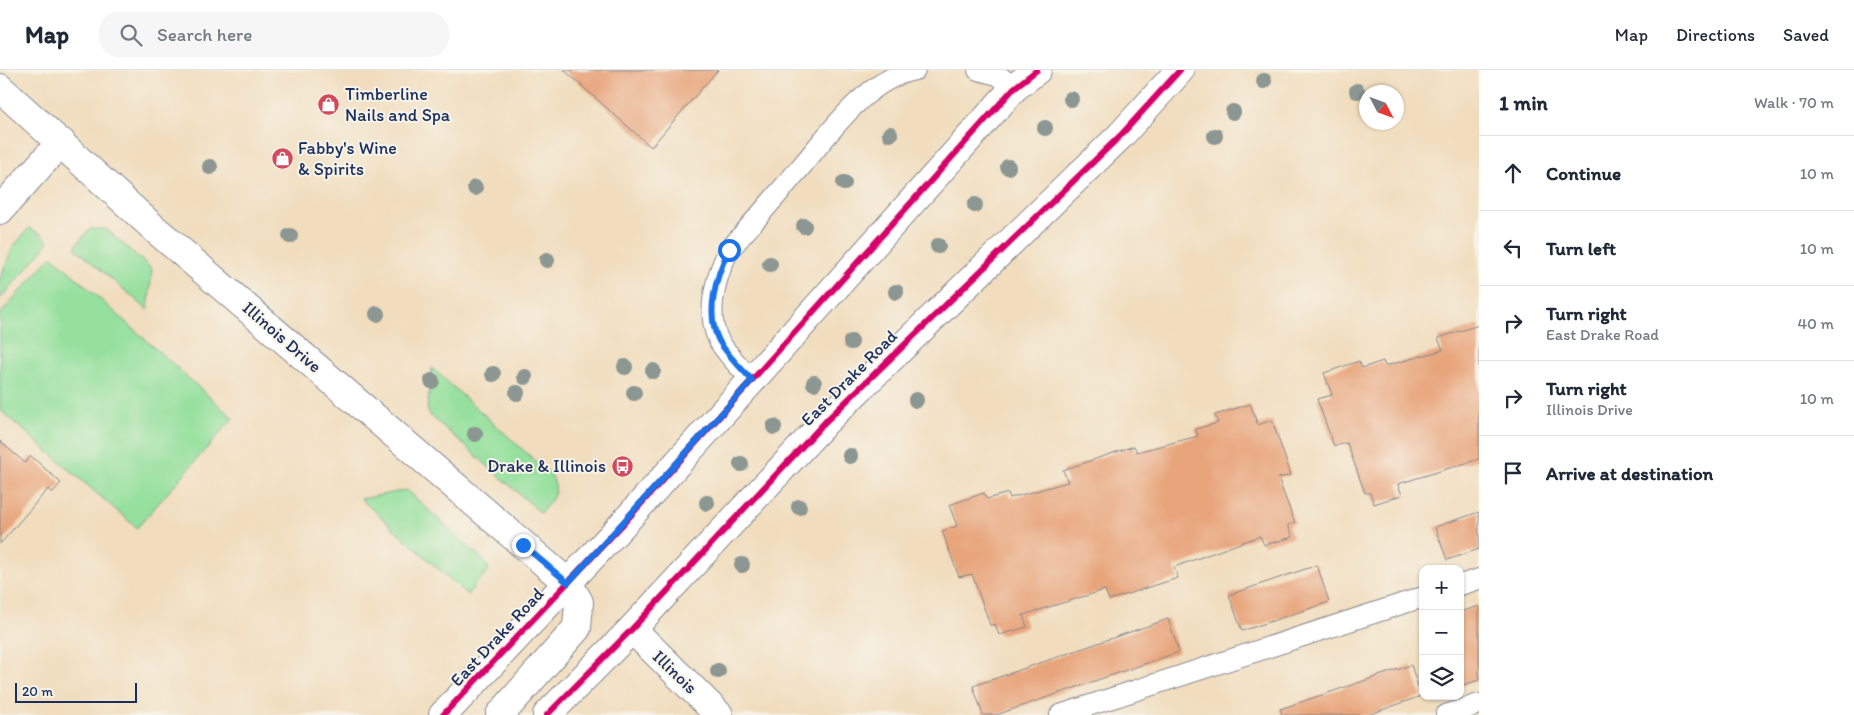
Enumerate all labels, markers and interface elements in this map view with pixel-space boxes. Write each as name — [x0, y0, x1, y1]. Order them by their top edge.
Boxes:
search box — [99, 12, 449, 57]
text: Map — [25, 20, 69, 49]
icon: search — [117, 21, 145, 49]
text: Search here — [157, 23, 252, 46]
text: Map — [1615, 24, 1648, 46]
text: Directions — [1676, 24, 1755, 46]
text: Saved — [1783, 24, 1829, 46]
place label: Timberline Nails and Spa — [345, 83, 451, 126]
north arrow — [1359, 85, 1404, 130]
text: 1 min — [1499, 90, 1548, 115]
shop icon: Timberline Nails and Spa — [317, 92, 341, 116]
text: Walk · 70 m — [1754, 93, 1834, 112]
place label: Fabby's Wine & Spirits — [298, 137, 397, 180]
shop icon: Fabby's Wine & Spirits — [270, 146, 294, 170]
icon: ahead — [1499, 159, 1527, 187]
text: Continue — [1546, 162, 1621, 185]
text: 10 m — [1800, 164, 1834, 183]
icon: left — [1499, 234, 1527, 262]
text: Turn left — [1546, 237, 1616, 260]
route start — [718, 239, 741, 262]
text: 10 m — [1800, 239, 1834, 258]
street label: Illinois Drive — [238, 297, 326, 377]
text: Turn right — [1546, 302, 1627, 325]
icon: right — [1499, 309, 1527, 337]
text: 40 m — [1797, 314, 1834, 333]
street label: East Drake Road — [796, 325, 902, 431]
text: East Drake Road — [1546, 325, 1659, 344]
text: Turn right — [1546, 377, 1627, 400]
icon: right — [1499, 384, 1527, 412]
text: 10 m — [1800, 389, 1834, 408]
text: Illinois Drive — [1546, 400, 1633, 419]
bus stop icon: Drake & Illinois — [610, 454, 634, 478]
place label: Drake & Illinois — [487, 455, 606, 477]
icon: arrive — [1499, 459, 1527, 487]
text: Arrive at destination — [1546, 462, 1713, 485]
route end — [512, 534, 535, 557]
map controls — [1419, 565, 1464, 700]
button: + — [1419, 565, 1464, 610]
street label: East Drake Road — [446, 583, 549, 691]
button: − — [1419, 610, 1464, 655]
street label: Illinois — [648, 646, 702, 698]
button: layers — [1419, 655, 1464, 700]
scale bar — [15, 680, 138, 703]
text: 20 m — [22, 683, 53, 700]

